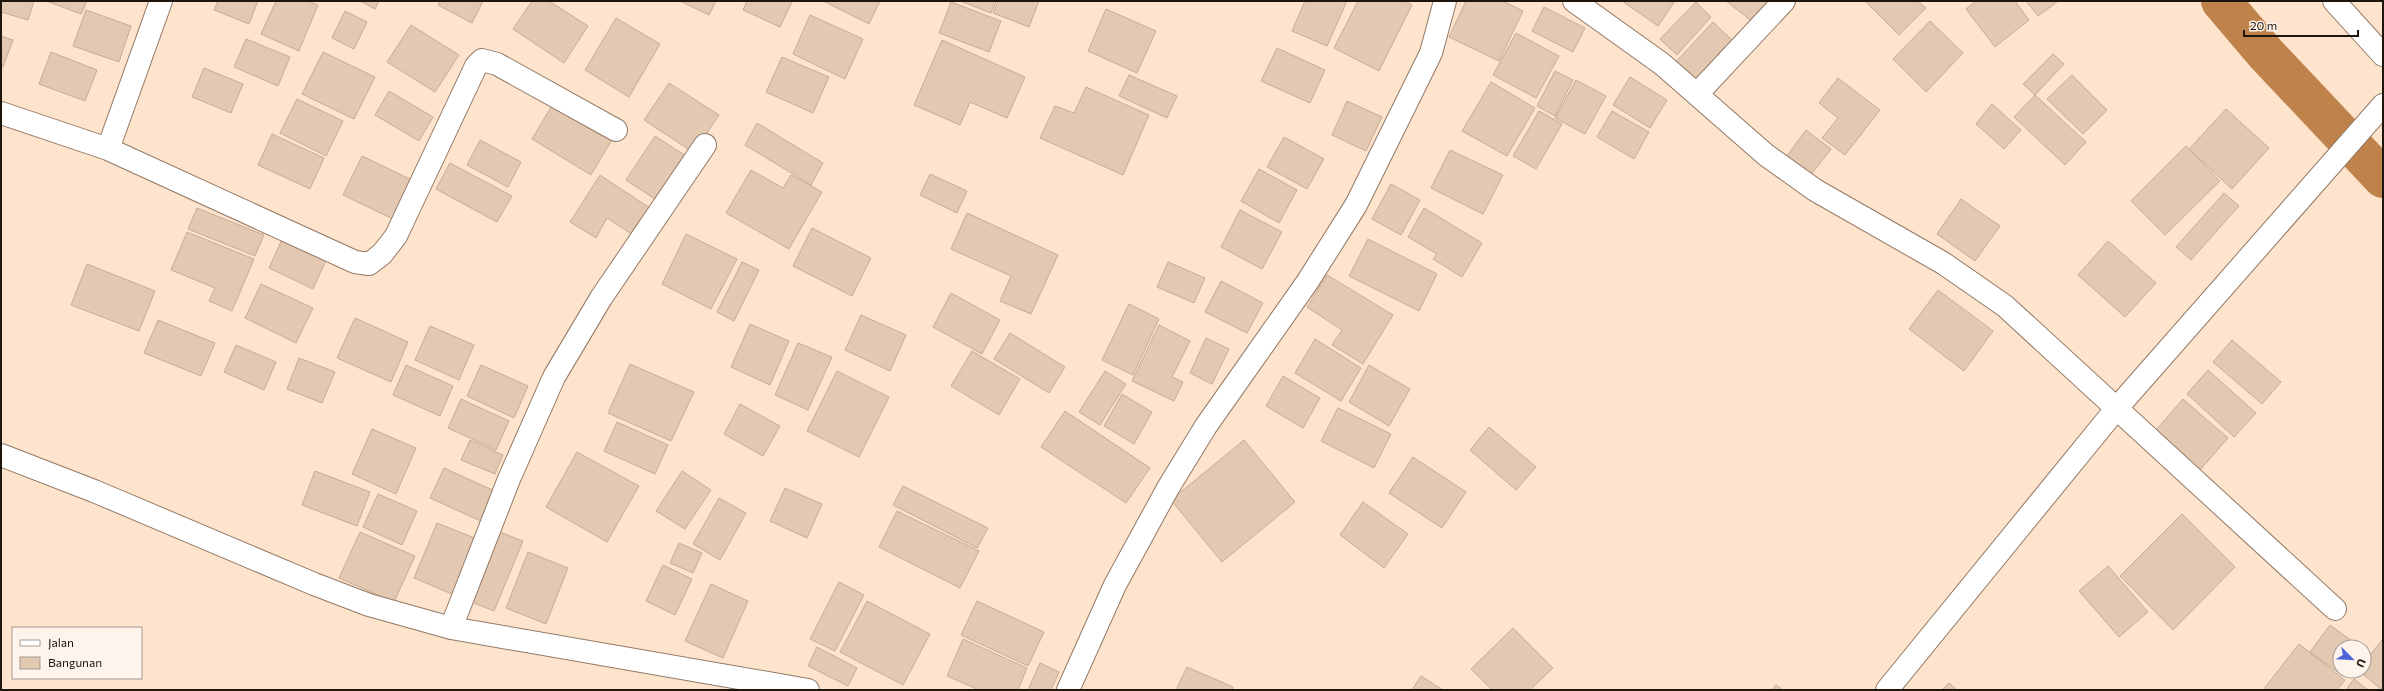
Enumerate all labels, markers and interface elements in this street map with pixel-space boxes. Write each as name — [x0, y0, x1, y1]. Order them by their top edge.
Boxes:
scale bar — [2244, 12, 2358, 38]
text: 20 m — [2250, 18, 2277, 32]
legend — [12, 627, 142, 679]
text: Jalan — [48, 635, 74, 650]
north arrow — [2332, 639, 2372, 679]
text: Bangunan — [48, 655, 102, 669]
text: U — [2354, 657, 2369, 670]

